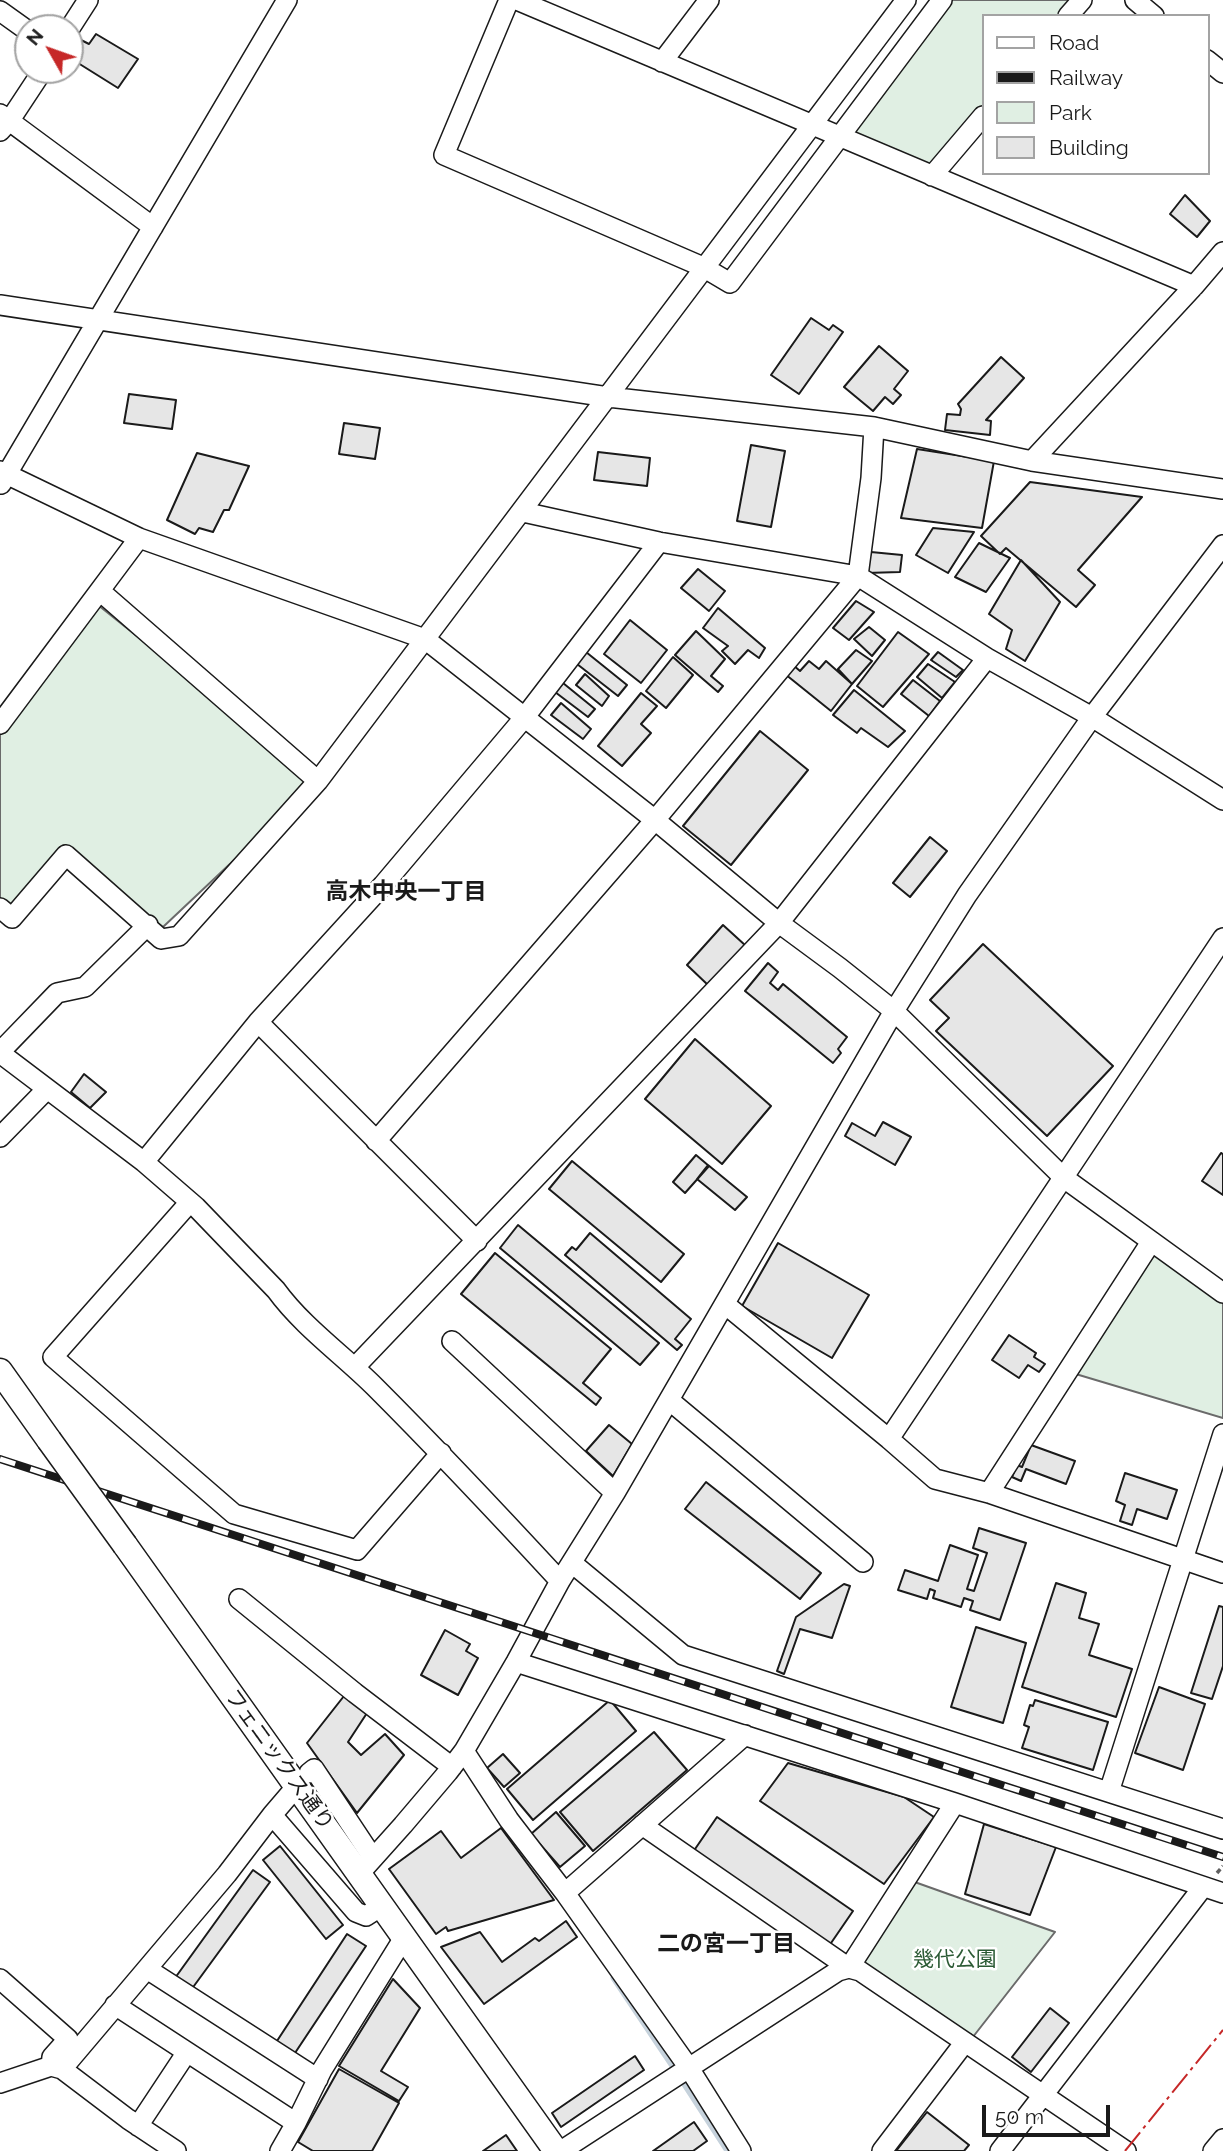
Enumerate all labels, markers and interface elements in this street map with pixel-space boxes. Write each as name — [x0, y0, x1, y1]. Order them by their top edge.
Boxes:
north arrow — [14, 14, 84, 84]
legend — [982, 14, 1209, 175]
text: N — [21, 24, 48, 49]
text: Road — [1049, 30, 1099, 55]
text: Railway — [1049, 65, 1123, 90]
text: Park — [1049, 100, 1092, 125]
text: Building — [1049, 135, 1129, 160]
district label: 高木中央一丁目 — [326, 878, 486, 906]
street label: フェニックス通り — [219, 1685, 339, 1835]
district label: 二の宮一丁目 — [657, 1930, 795, 1958]
park label: 幾代公園 — [913, 1947, 997, 1973]
scale bar — [985, 2092, 1113, 2136]
text: 50 m — [995, 2104, 1044, 2129]

